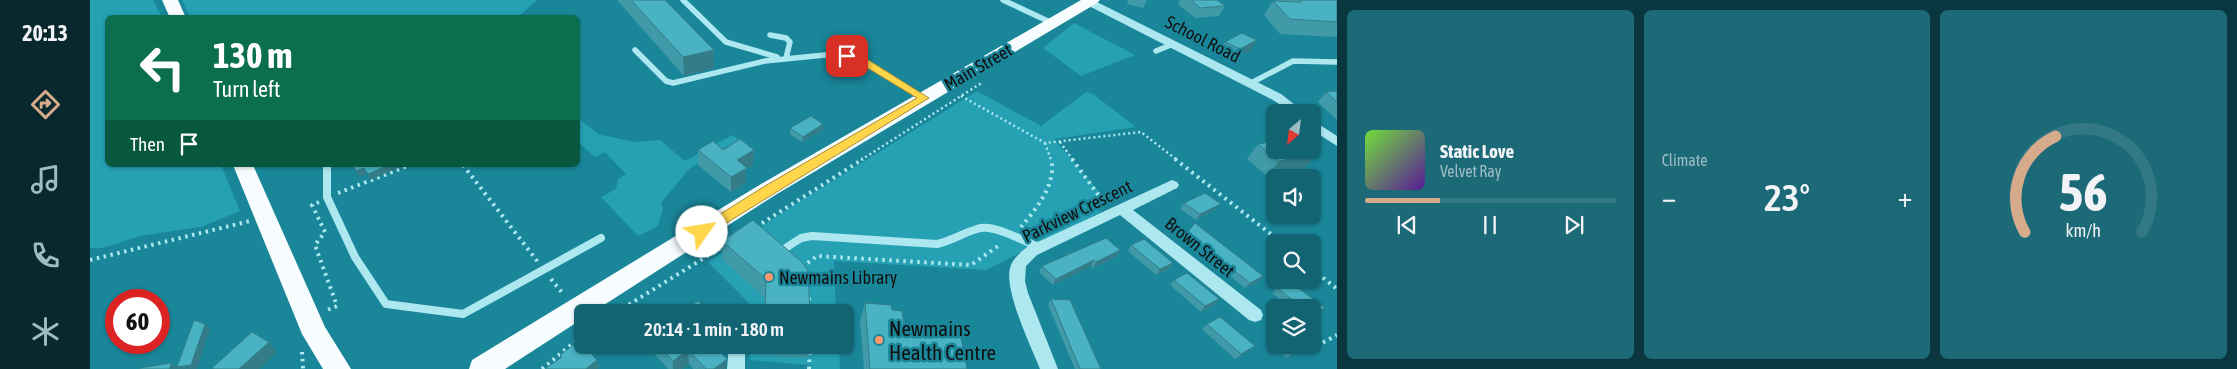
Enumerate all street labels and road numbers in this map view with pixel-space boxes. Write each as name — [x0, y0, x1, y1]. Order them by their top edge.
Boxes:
street label: School Road — [1162, 11, 1244, 67]
street label: Main Street — [940, 39, 1016, 95]
street label: Parkview Crescent — [1019, 175, 1135, 247]
street label: Brown Street — [1161, 213, 1239, 281]

